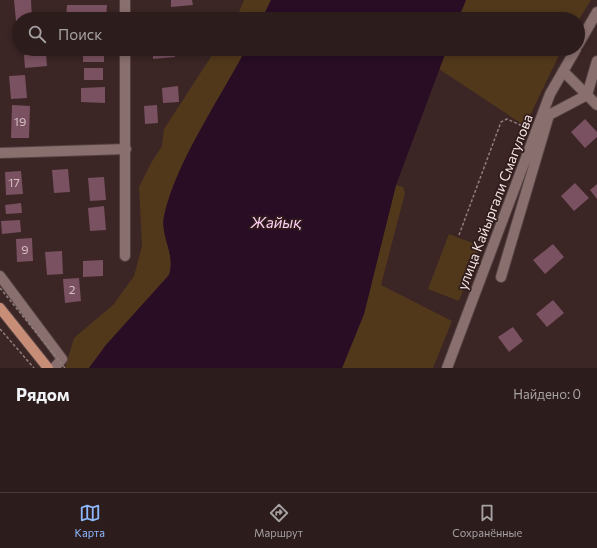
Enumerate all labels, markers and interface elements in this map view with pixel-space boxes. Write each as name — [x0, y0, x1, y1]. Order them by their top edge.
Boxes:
search box — [12, 12, 585, 56]
icon: search — [26, 23, 48, 45]
text: Поиск — [58, 25, 102, 43]
street label: улица Кайыргали Смагулова — [453, 111, 536, 292]
house number: 19 — [14, 114, 26, 128]
house number: 17 — [8, 175, 20, 189]
water label: Жайық — [249, 213, 302, 231]
house number: 9 — [21, 242, 29, 256]
house number: 2 — [69, 282, 76, 296]
text: Рядом — [16, 384, 70, 405]
text: Найдено: 0 — [513, 386, 581, 402]
tab: Карта — [75, 502, 105, 539]
tab: Маршрут — [254, 502, 303, 539]
tab: Сохранённые — [452, 502, 522, 539]

